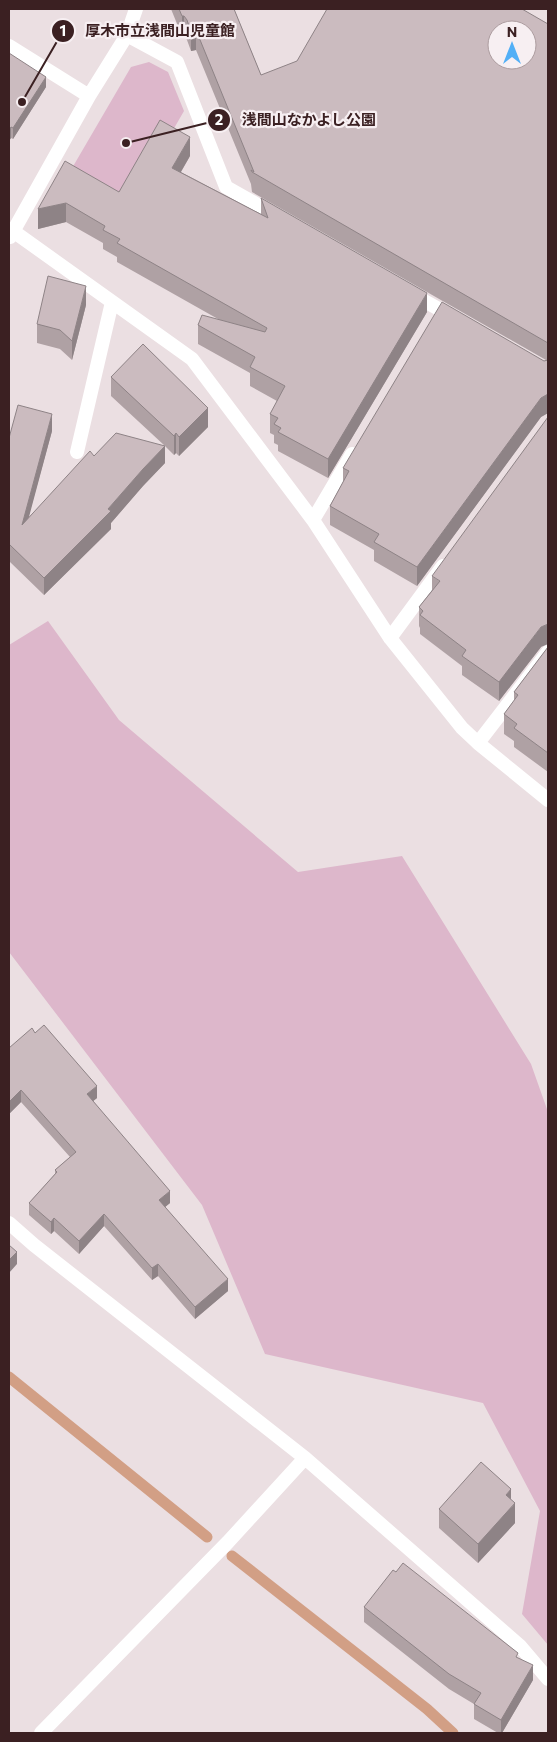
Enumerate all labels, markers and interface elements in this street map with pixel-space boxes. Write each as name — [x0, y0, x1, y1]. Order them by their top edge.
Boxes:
callout: 厚木市立浅間山児童館 — [50, 16, 245, 46]
north arrow — [487, 20, 537, 70]
text: 1 — [60, 21, 66, 39]
text: 厚木市立浅間山児童館 — [85, 21, 235, 39]
text: N — [507, 23, 517, 40]
callout: 浅間山なかよし公園 — [206, 105, 386, 135]
text: 2 — [215, 110, 223, 128]
text: 浅間山なかよし公園 — [242, 110, 376, 128]

